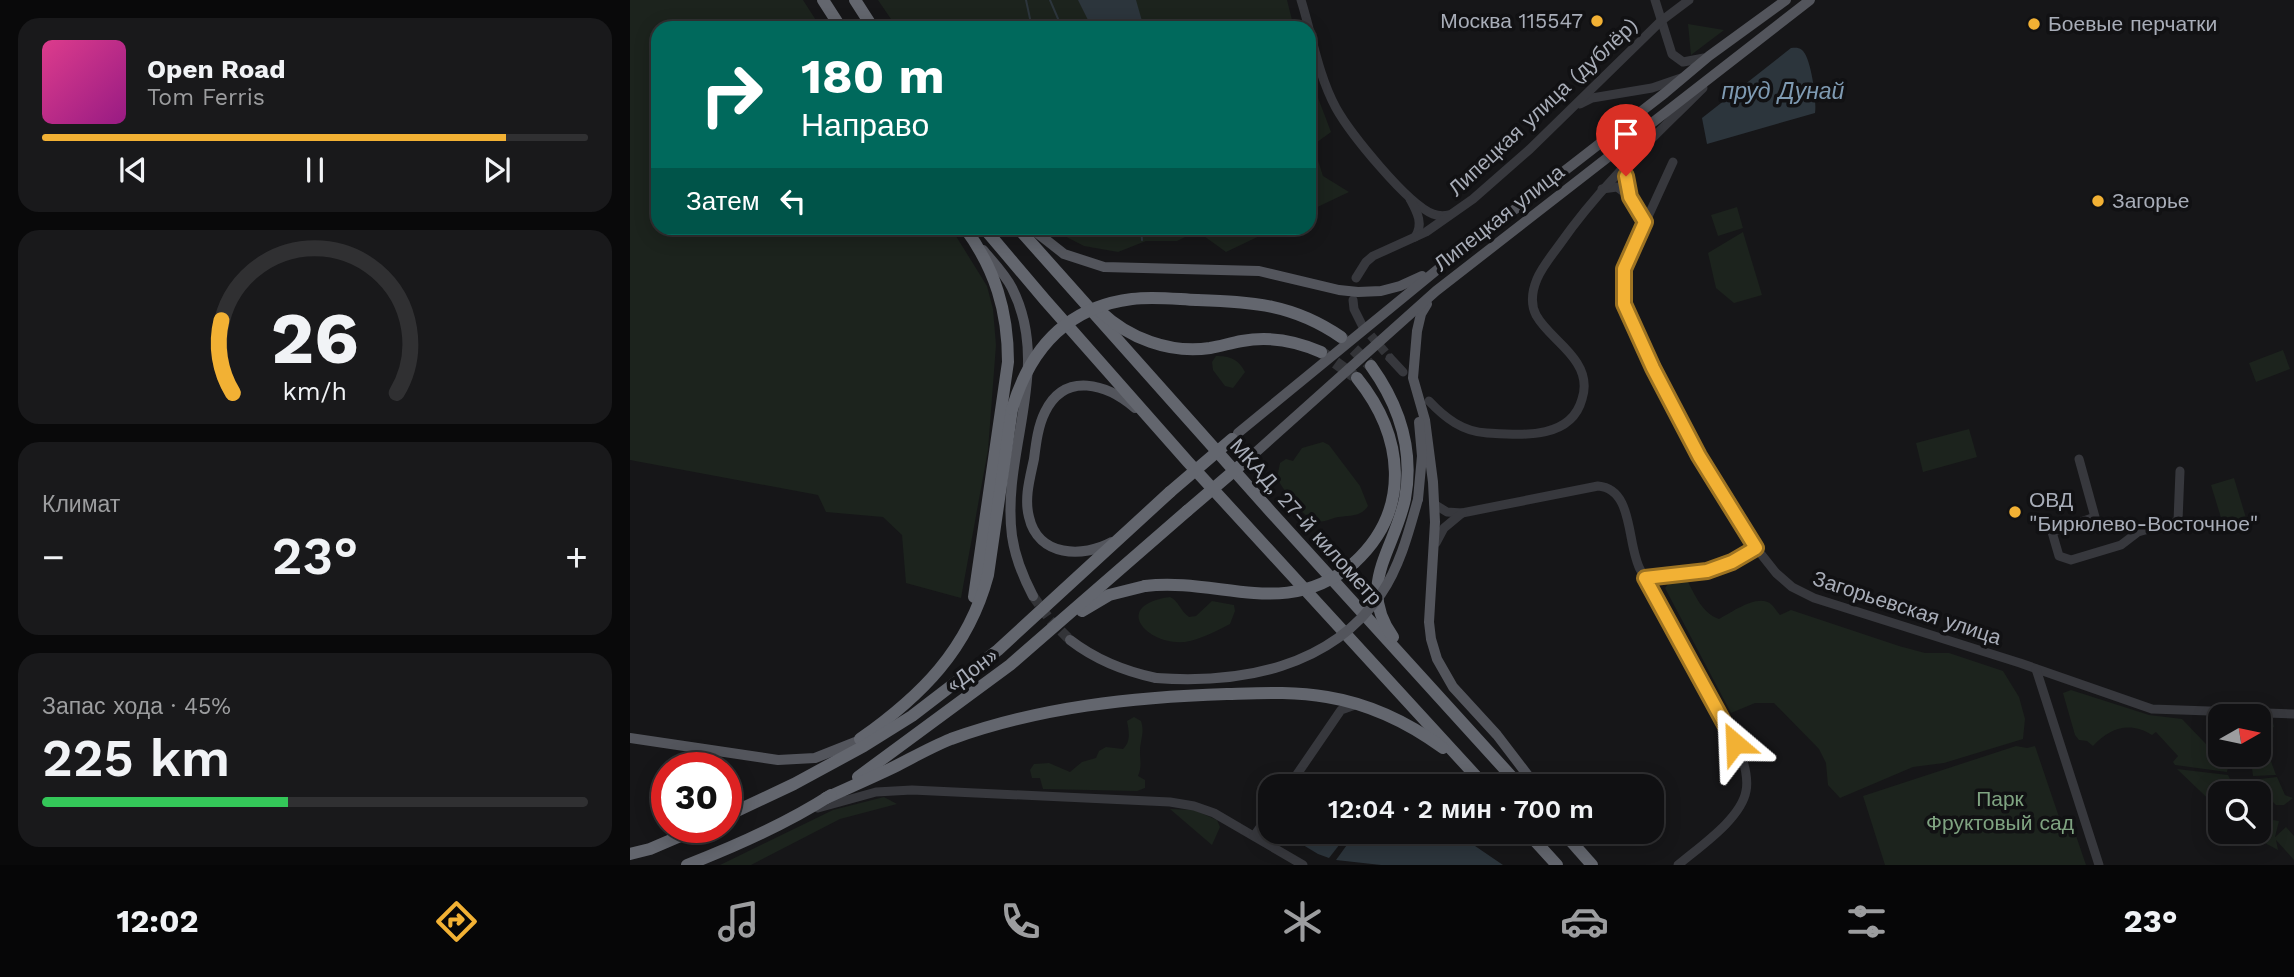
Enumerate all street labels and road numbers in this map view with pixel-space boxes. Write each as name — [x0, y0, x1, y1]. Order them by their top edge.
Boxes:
street label: Липецкая улица (дублёр) — [1443, 12, 1643, 201]
street label: Липецкая улица — [1429, 159, 1569, 276]
street label: МКАД, 27-й километр — [1225, 433, 1388, 610]
street label: Загорьевская улица — [1810, 565, 2005, 650]
street label: «Дон» — [941, 642, 1003, 697]

